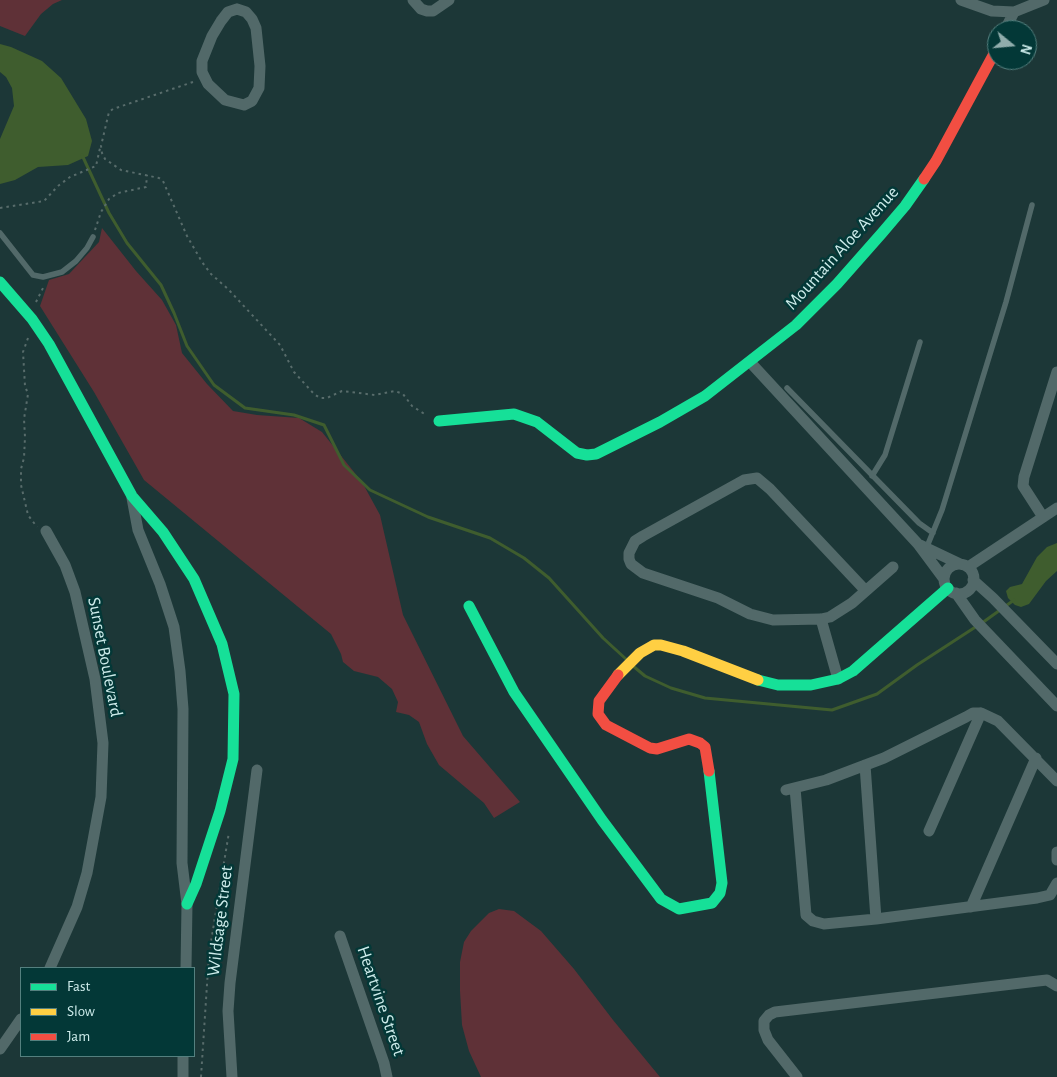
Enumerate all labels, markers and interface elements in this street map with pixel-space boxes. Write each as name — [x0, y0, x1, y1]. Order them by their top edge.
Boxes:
north arrow — [987, 20, 1037, 70]
text: N — [1017, 42, 1034, 56]
street label: Mountain Aloe Avenue — [781, 182, 903, 314]
street label: Sunset Boulevard — [83, 595, 127, 719]
street label: Wildsage Street — [202, 864, 238, 978]
street label: Heartvine Street — [352, 943, 410, 1059]
legend — [20, 967, 195, 1057]
text: Fast — [67, 979, 90, 994]
text: Slow — [67, 1004, 95, 1019]
text: Jam — [67, 1029, 90, 1044]

